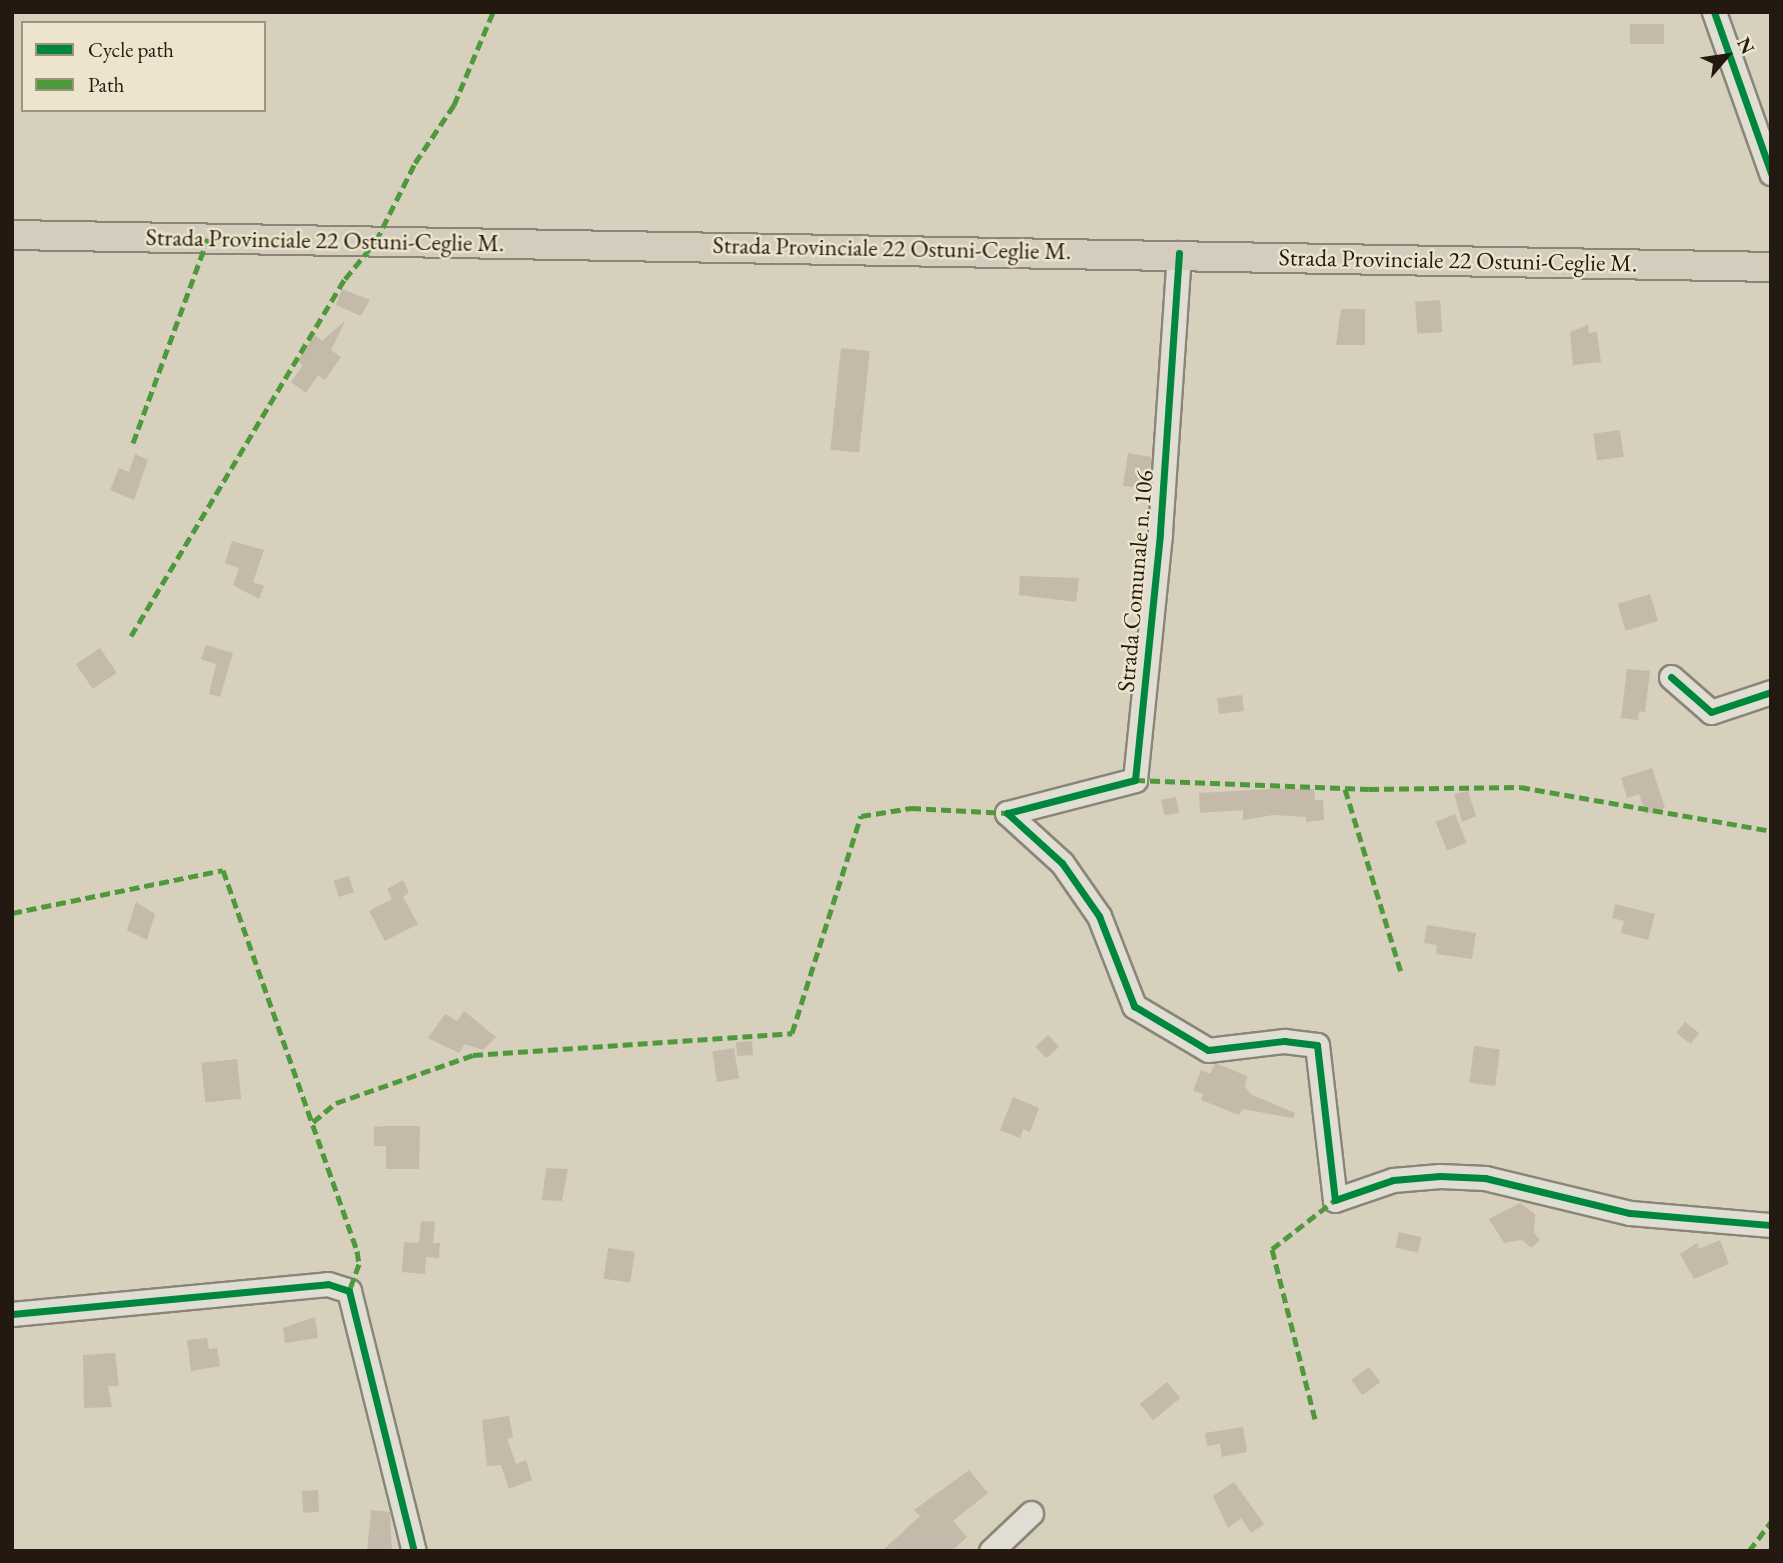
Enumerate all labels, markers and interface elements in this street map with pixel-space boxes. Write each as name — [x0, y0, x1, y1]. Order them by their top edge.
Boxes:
legend — [21, 21, 266, 112]
north arrow — [1692, 21, 1762, 91]
text: N — [1731, 33, 1760, 58]
text: Cycle path — [88, 36, 174, 63]
text: Path — [88, 71, 124, 98]
street label: Strada Provinciale 22 Ostuni-Ceglie M. — [145, 222, 505, 258]
street label: Strada Provinciale 22 Ostuni-Ceglie M. — [712, 230, 1072, 266]
street label: Strada Provinciale 22 Ostuni-Ceglie M. — [1278, 242, 1638, 278]
street label: Strada Comunale n. 106 — [1111, 469, 1159, 693]

